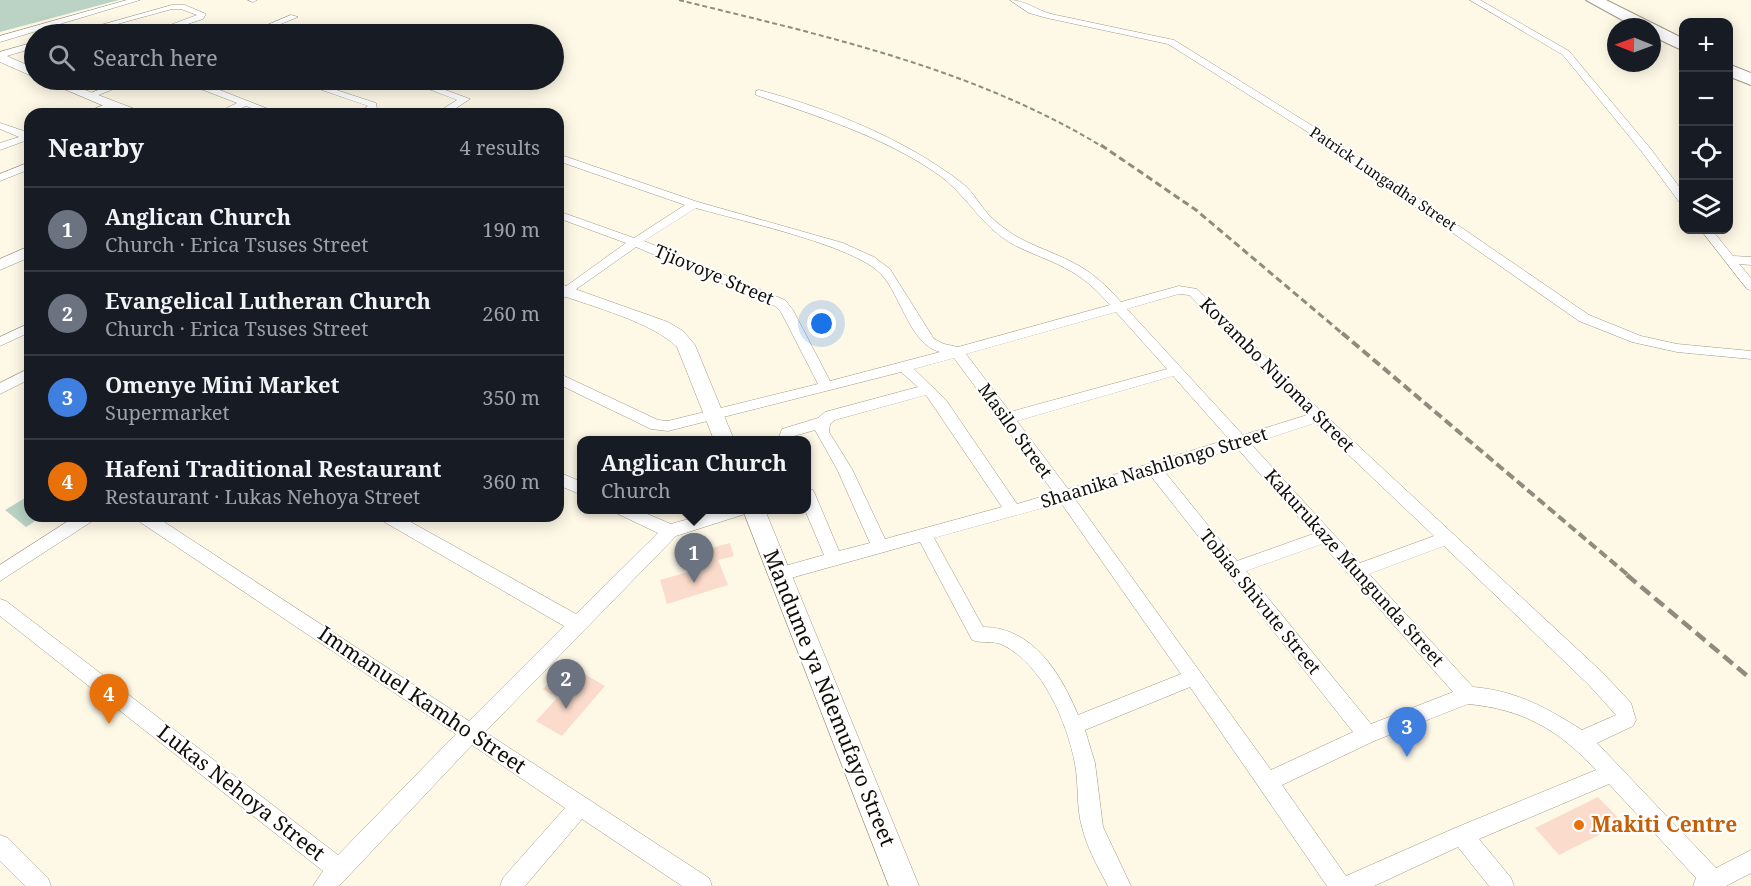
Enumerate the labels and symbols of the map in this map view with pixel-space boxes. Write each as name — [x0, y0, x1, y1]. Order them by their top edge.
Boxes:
north arrow — [1607, 18, 1661, 72]
street label: Patrick Lungadha Street — [1306, 122, 1461, 235]
street label: Tjiovoye Street — [651, 238, 778, 310]
street label: Kovambo Nujoma Street — [1195, 292, 1360, 457]
your location — [807, 309, 836, 338]
street label: Masilo Street — [973, 378, 1058, 483]
street label: Shaanika Nashilongo Street — [1037, 421, 1270, 513]
street label: Kakurukaze Mungunda Street — [1260, 464, 1450, 671]
street label: Tobias Shivute Street — [1195, 524, 1327, 679]
pin: 1 — [674, 534, 714, 583]
street label: Mandume ya Ndemufayo Street — [757, 545, 902, 850]
street label: Immanuel Kamho Street — [313, 619, 532, 779]
pin: 2 — [546, 660, 586, 709]
pin: 4 — [90, 674, 128, 724]
pin: 3 — [1388, 708, 1426, 757]
street label: Lukas Nehoya Street — [152, 718, 331, 866]
place label: Makiti Centre — [1591, 810, 1737, 838]
marker: Makiti Centre — [1572, 818, 1586, 832]

